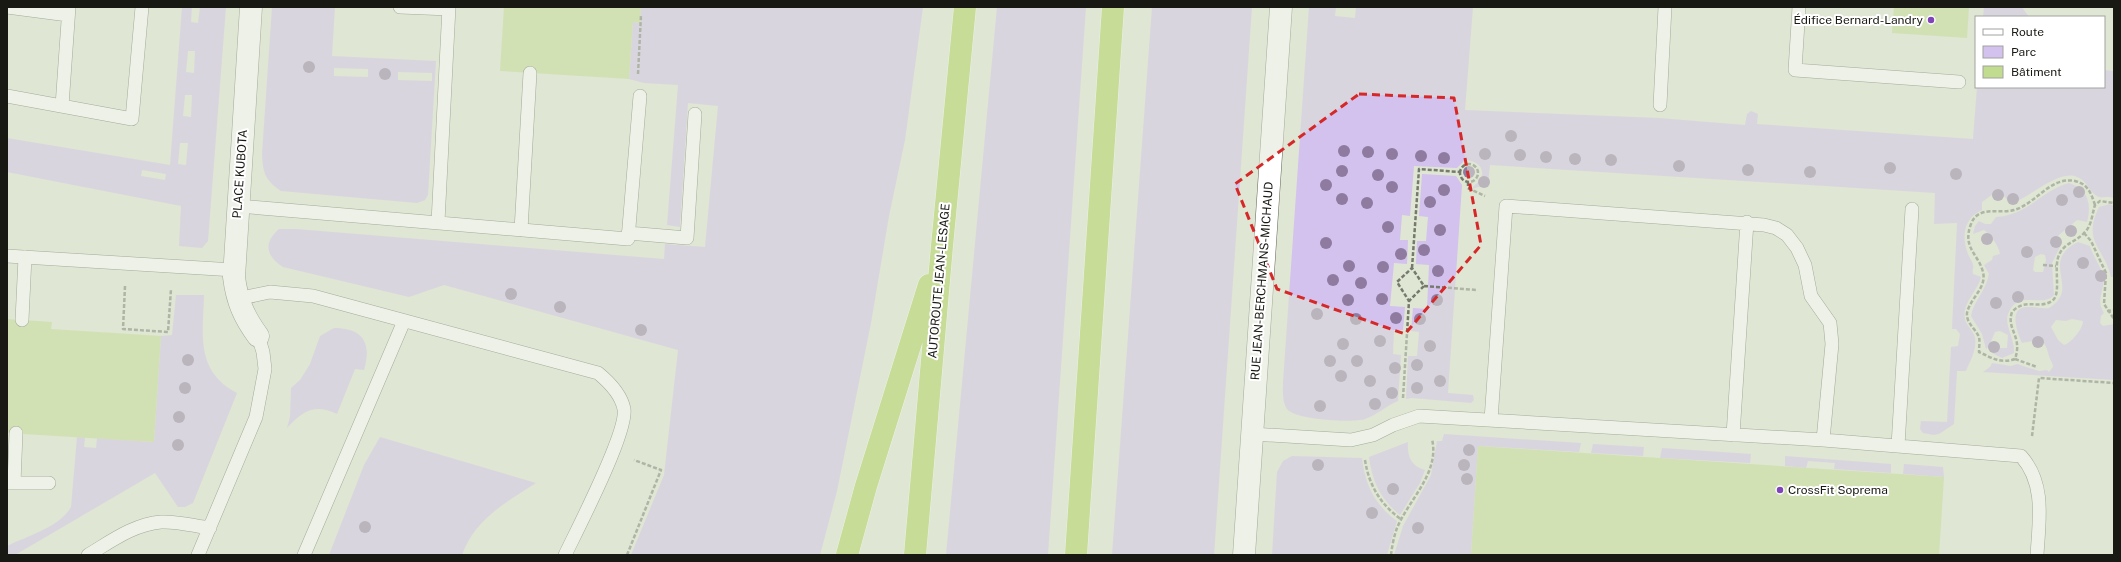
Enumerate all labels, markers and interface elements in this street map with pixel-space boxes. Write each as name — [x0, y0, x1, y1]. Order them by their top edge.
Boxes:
place label: Édifice Bernard-Landry — [1793, 13, 1924, 27]
marker: Édifice Bernard-Landry — [1926, 15, 1936, 25]
legend — [1975, 16, 2105, 88]
text: Route — [2011, 25, 2044, 39]
text: Parc — [2011, 45, 2036, 59]
text: Bâtiment — [2011, 65, 2062, 79]
street label: PLACE KUBOTA — [230, 128, 250, 219]
street label: RUE JEAN-BERCHMANS-MICHAUD — [1248, 181, 1276, 381]
street label: AUTOROUTE JEAN-LESAGE — [925, 203, 953, 359]
place label: CrossFit Soprema — [1788, 483, 1888, 497]
marker: CrossFit Soprema — [1775, 485, 1785, 495]

